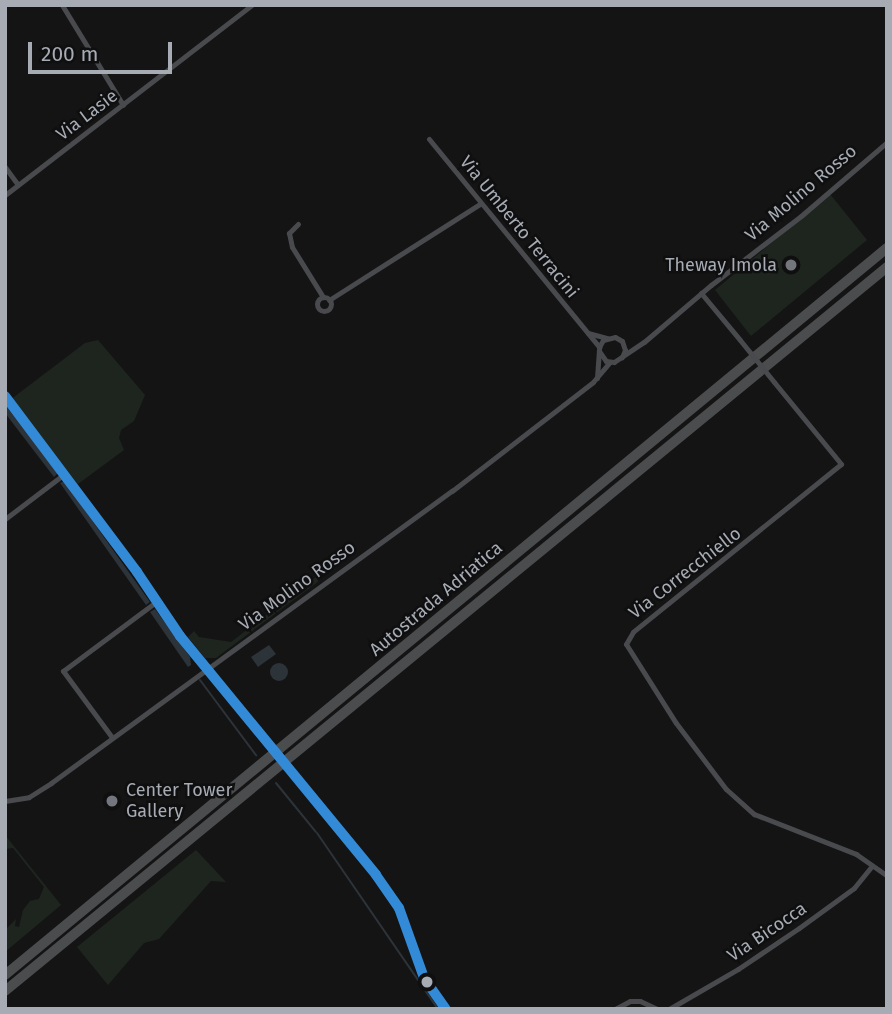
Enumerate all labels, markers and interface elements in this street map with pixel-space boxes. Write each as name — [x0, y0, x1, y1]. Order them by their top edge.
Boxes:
scale bar — [32, 28, 175, 72]
text: 200 m — [41, 41, 98, 67]
street label: Via Lasie — [52, 85, 122, 145]
street label: Via Molino Rosso — [741, 140, 861, 246]
street label: Via Umberto Terracini — [455, 152, 583, 302]
place label: Theway Imola — [665, 254, 777, 276]
marker: Theway Imola — [783, 257, 799, 273]
street label: Via Correcchiello — [625, 523, 745, 623]
street label: Via Molino Rosso — [235, 537, 359, 635]
street label: Autostrada Adriatica — [365, 537, 507, 661]
place label: Center Tower Gallery — [126, 780, 232, 822]
marker: Center Tower Gallery — [104, 793, 120, 809]
street label: Via Bicocca — [723, 898, 811, 966]
unlabelled marker — [420, 975, 434, 989]

